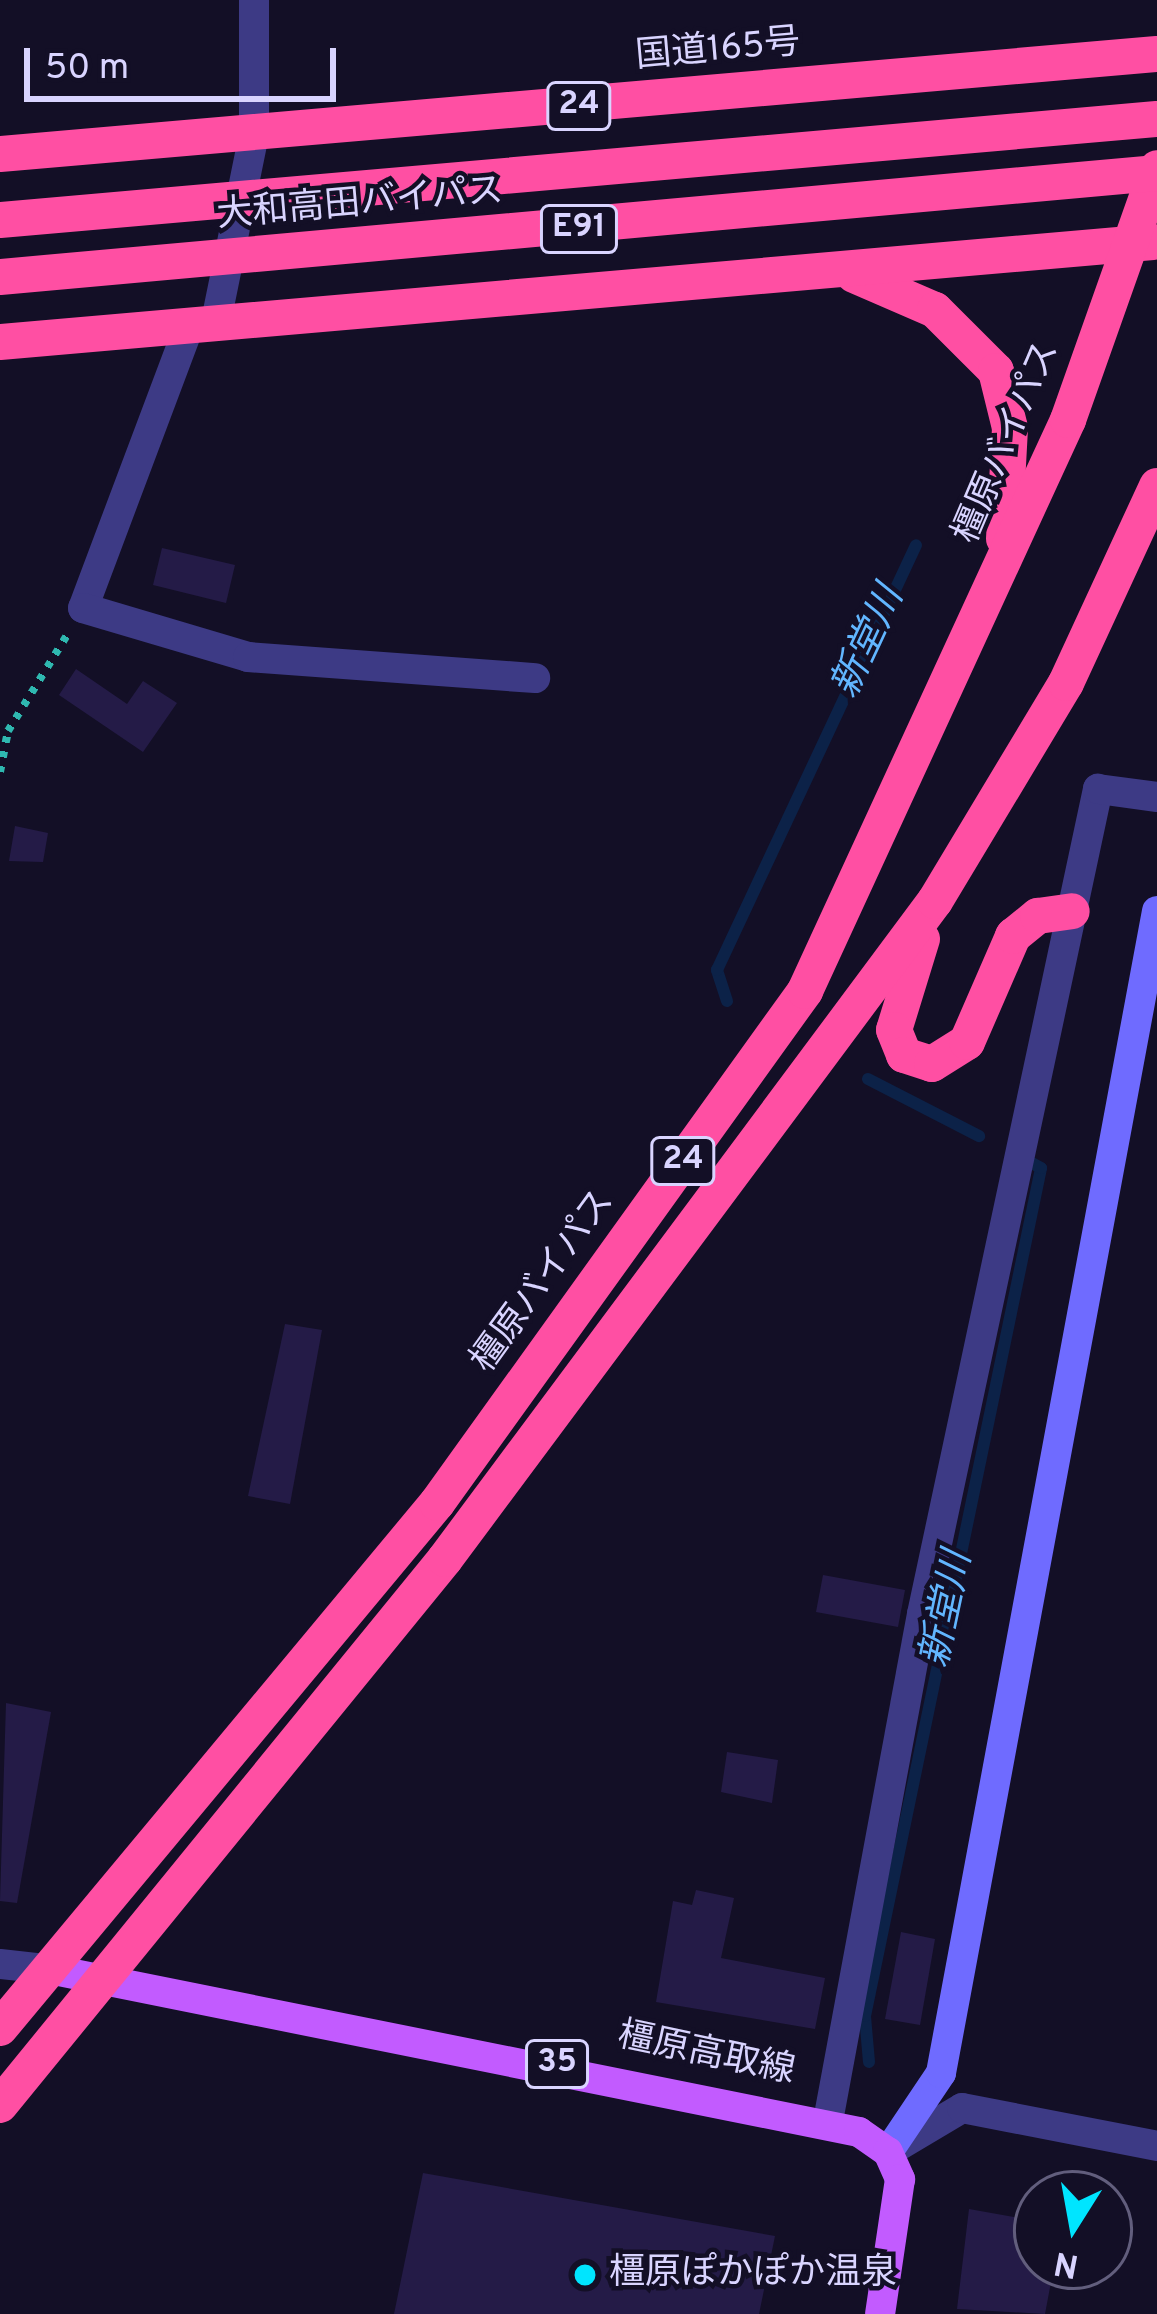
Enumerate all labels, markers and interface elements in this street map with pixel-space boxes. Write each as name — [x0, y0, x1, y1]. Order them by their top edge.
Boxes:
street label: 国道165号 — [634, 22, 802, 80]
scale bar — [30, 24, 342, 98]
text: 50 m — [45, 46, 129, 92]
road number: 24 — [546, 79, 612, 133]
street label: 大和高田バイパス — [215, 171, 505, 239]
road number: E91 — [537, 202, 621, 256]
street label: 橿原バイパス — [946, 335, 1070, 551]
water label: 新堂川 — [824, 580, 916, 706]
road number: 24 — [650, 1134, 716, 1188]
street label: 橿原バイパス — [463, 1182, 625, 1382]
water label: 新堂川 — [914, 1548, 984, 1672]
street label: 橿原高取線 — [613, 2015, 799, 2095]
road number: 35 — [524, 2037, 590, 2091]
north arrow — [1013, 2170, 1133, 2290]
text: N — [1051, 2240, 1082, 2285]
place label: 橿原ぽかぽか温泉 — [609, 2253, 897, 2297]
marker: 橿原ぽかぽか温泉 — [572, 2262, 598, 2288]

